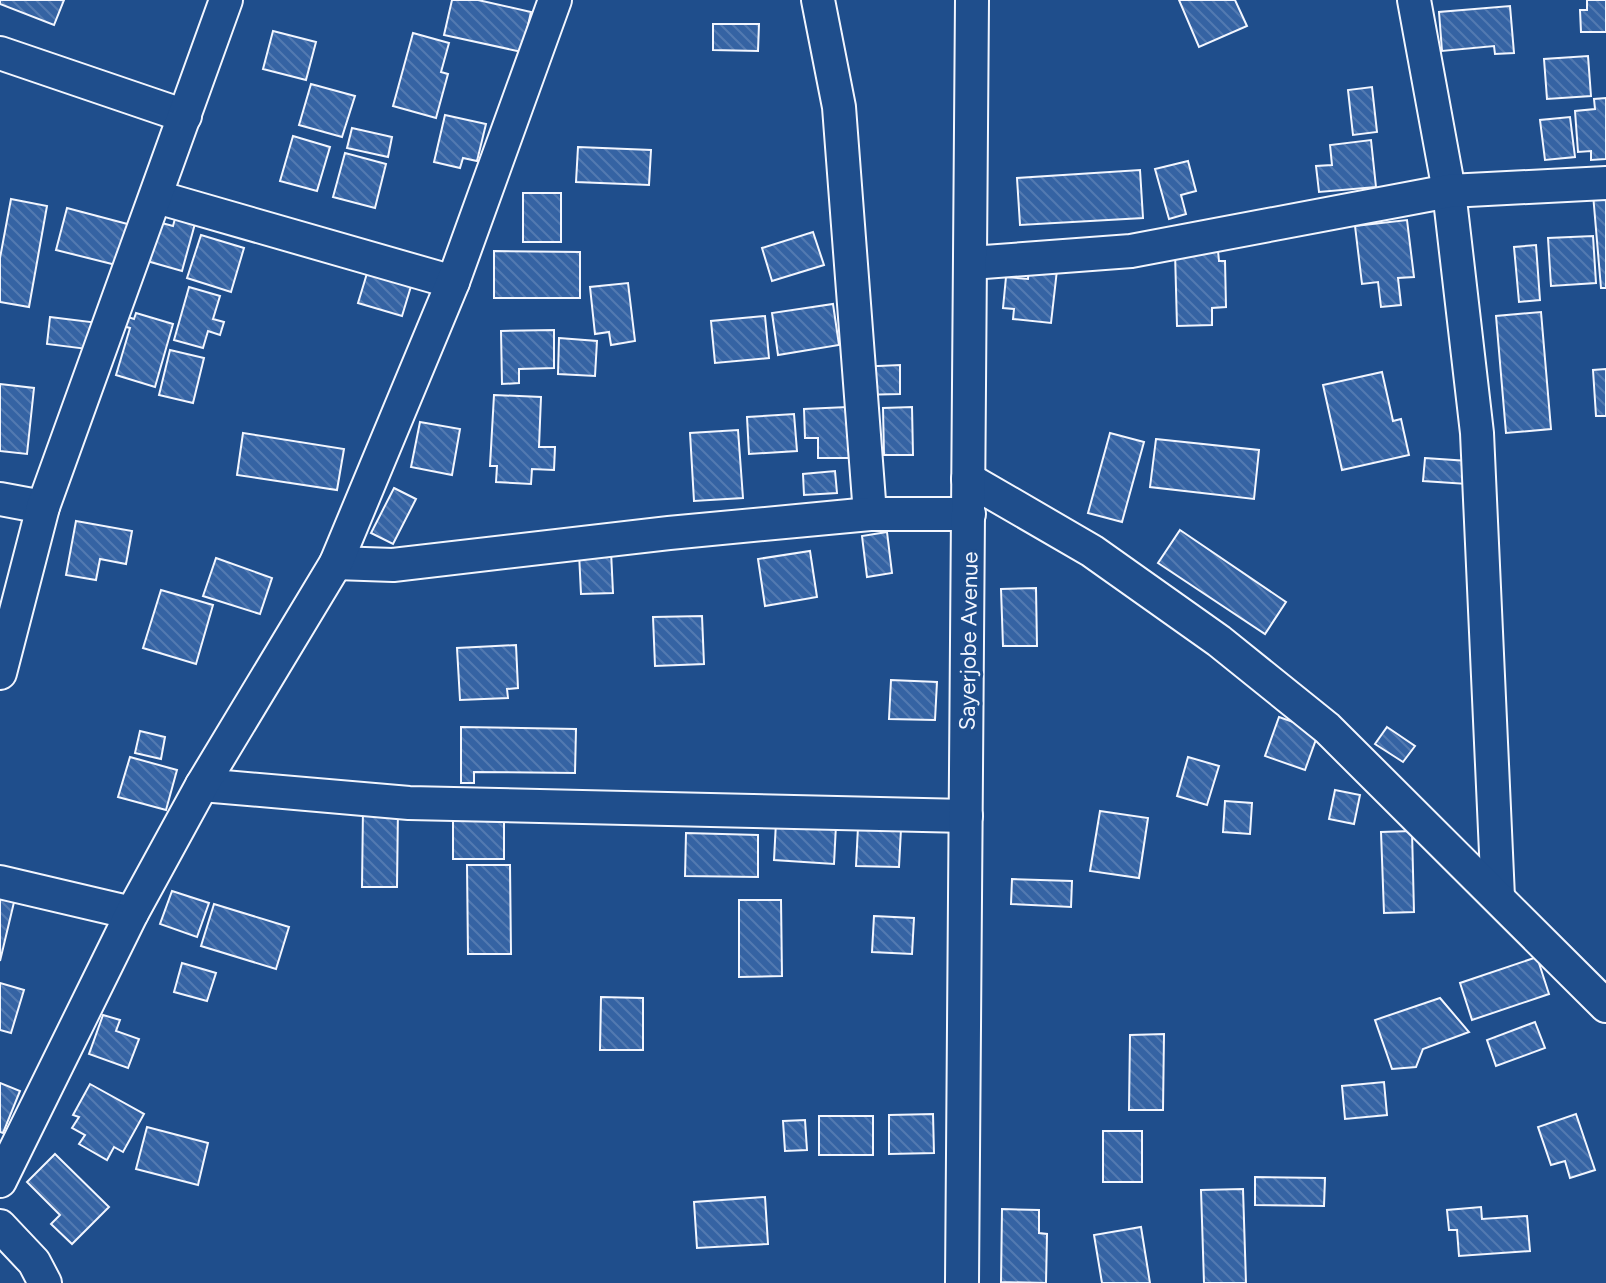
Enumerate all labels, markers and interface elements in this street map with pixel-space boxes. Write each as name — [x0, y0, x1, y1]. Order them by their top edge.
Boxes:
street label: Sayerjobe Avenue — [953, 551, 984, 731]

